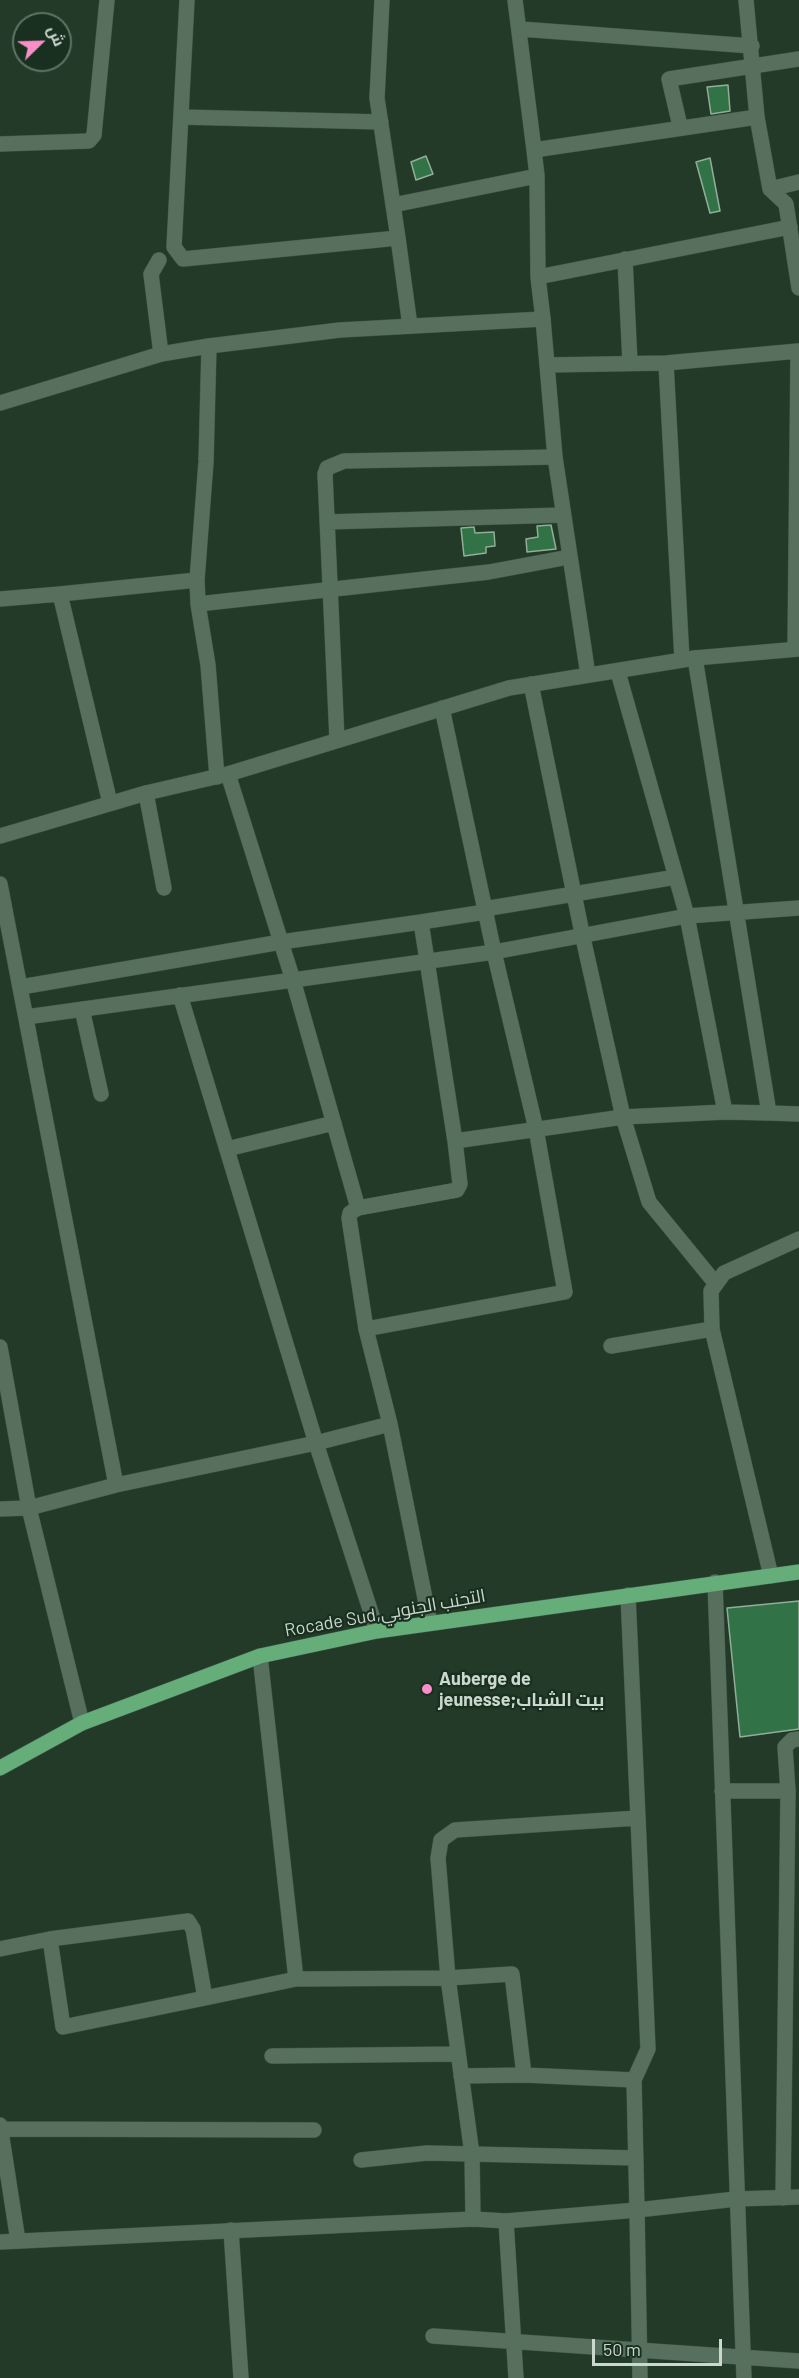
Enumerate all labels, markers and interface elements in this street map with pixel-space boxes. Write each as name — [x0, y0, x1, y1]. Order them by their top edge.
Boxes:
north arrow — [12, 12, 72, 72]
text: ش — [44, 22, 70, 49]
street label: Rocade Sud,التجنب الجنوبي — [283, 1585, 487, 1641]
place label: Auberge de jeunesse;بيت الشباب — [439, 1668, 604, 1710]
marker: Auberge de jeunesse;بيت الشباب — [420, 1682, 434, 1696]
scale bar — [595, 2327, 726, 2365]
text: 50 m — [603, 2338, 641, 2360]

